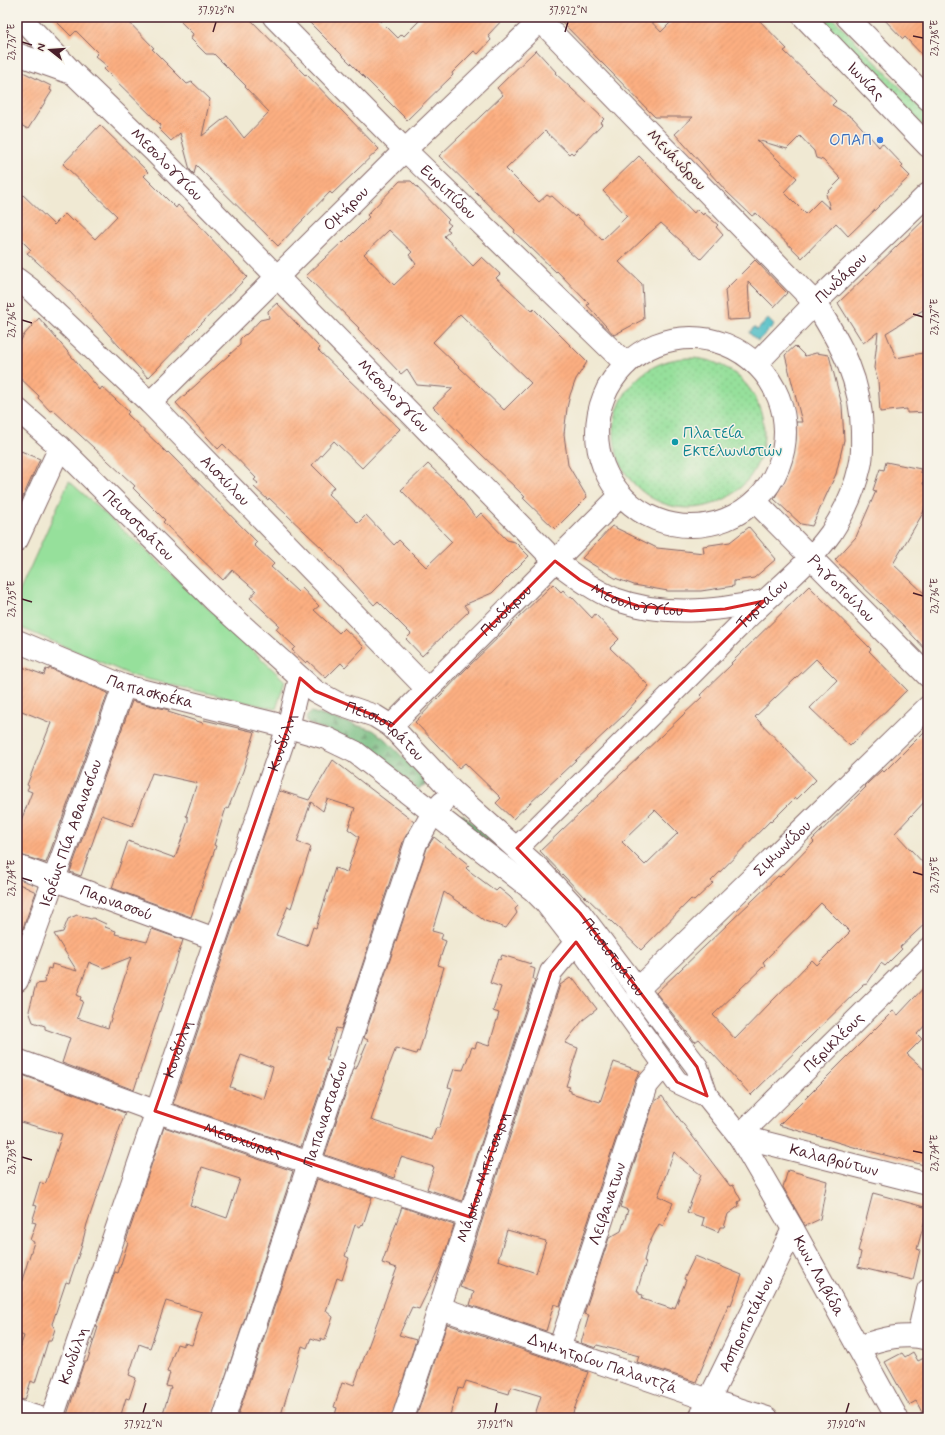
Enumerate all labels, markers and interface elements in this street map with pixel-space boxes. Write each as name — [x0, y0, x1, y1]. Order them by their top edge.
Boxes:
text: 37.923°N — [198, 4, 234, 18]
text: 37.922°N — [549, 4, 587, 18]
text: 23.738°E — [928, 20, 942, 56]
text: 23.737°E — [5, 24, 19, 60]
north arrow — [30, 30, 70, 70]
text: N — [34, 42, 49, 53]
street label: Ιωνίας — [842, 57, 889, 105]
street label: Μεσολογγίου — [126, 123, 208, 206]
street label: Μενάνδρου — [641, 125, 711, 195]
place label: ΟΠΑΠ — [829, 130, 872, 151]
marker: ΟΠΑΠ — [875, 135, 885, 145]
street label: Ευριπίδου — [416, 160, 481, 224]
street label: Ομήρου — [319, 181, 373, 236]
street label: Πινδάρου — [810, 248, 872, 308]
text: 23.737°E — [928, 299, 942, 335]
text: 23.736°E — [5, 302, 19, 338]
street label: Μεσολογγίου — [353, 354, 434, 437]
place label: Πλατεία Εκτελωνιστών — [683, 423, 782, 462]
marker: Πλατεία Εκτελωνιστών — [670, 437, 680, 447]
street label: Αισχύλου — [196, 451, 255, 511]
street label: Πεισιστράτου — [98, 484, 179, 565]
street label: Ρηγοπούλου — [803, 550, 880, 627]
street label: Τυρταίου — [731, 574, 793, 633]
street label: Μεσολογγίου — [587, 578, 683, 621]
text: 23.736°E — [928, 578, 942, 614]
street label: Πινδάρου — [476, 580, 536, 641]
text: 23.735°E — [5, 581, 19, 617]
street label: Παπασκρέκα — [103, 669, 196, 714]
street label: Πεισιστράτου — [343, 696, 429, 766]
street label: Κονδύλη — [263, 711, 301, 774]
street label: Ιερέως Πία Αθανασίου — [34, 757, 107, 910]
street label: Σιμωνίδου — [749, 816, 816, 881]
text: 23.735°E — [928, 857, 942, 893]
text: 23.734°E — [5, 859, 19, 896]
street label: Παρνασσού — [77, 880, 156, 926]
street label: Πεισιστράτου — [577, 913, 650, 1001]
street label: Περικλέους — [799, 1008, 869, 1077]
street label: Κονδύλη — [158, 1017, 198, 1081]
street label: Παπαναστασίου — [298, 1059, 353, 1170]
street label: Μάρκου Μπότσαρη — [451, 1109, 515, 1245]
street label: Μεσοχώρας — [201, 1118, 285, 1164]
text: 23.734°E — [928, 1134, 942, 1171]
text: 23.733°E — [5, 1139, 19, 1175]
street label: Καλαβρύτων — [787, 1139, 881, 1182]
street label: Λειβανατων — [584, 1160, 631, 1248]
street label: Κων. Λαβίδα — [788, 1232, 850, 1320]
street label: Ασπροποτάμου — [714, 1272, 779, 1375]
street label: Κονδύλη — [54, 1324, 93, 1387]
street label: Δημητρίου Παλαντζά — [525, 1328, 681, 1399]
text: 37.922°N — [124, 1418, 162, 1432]
text: 37.921°N — [477, 1418, 513, 1432]
text: 37.920°N — [827, 1418, 865, 1432]

